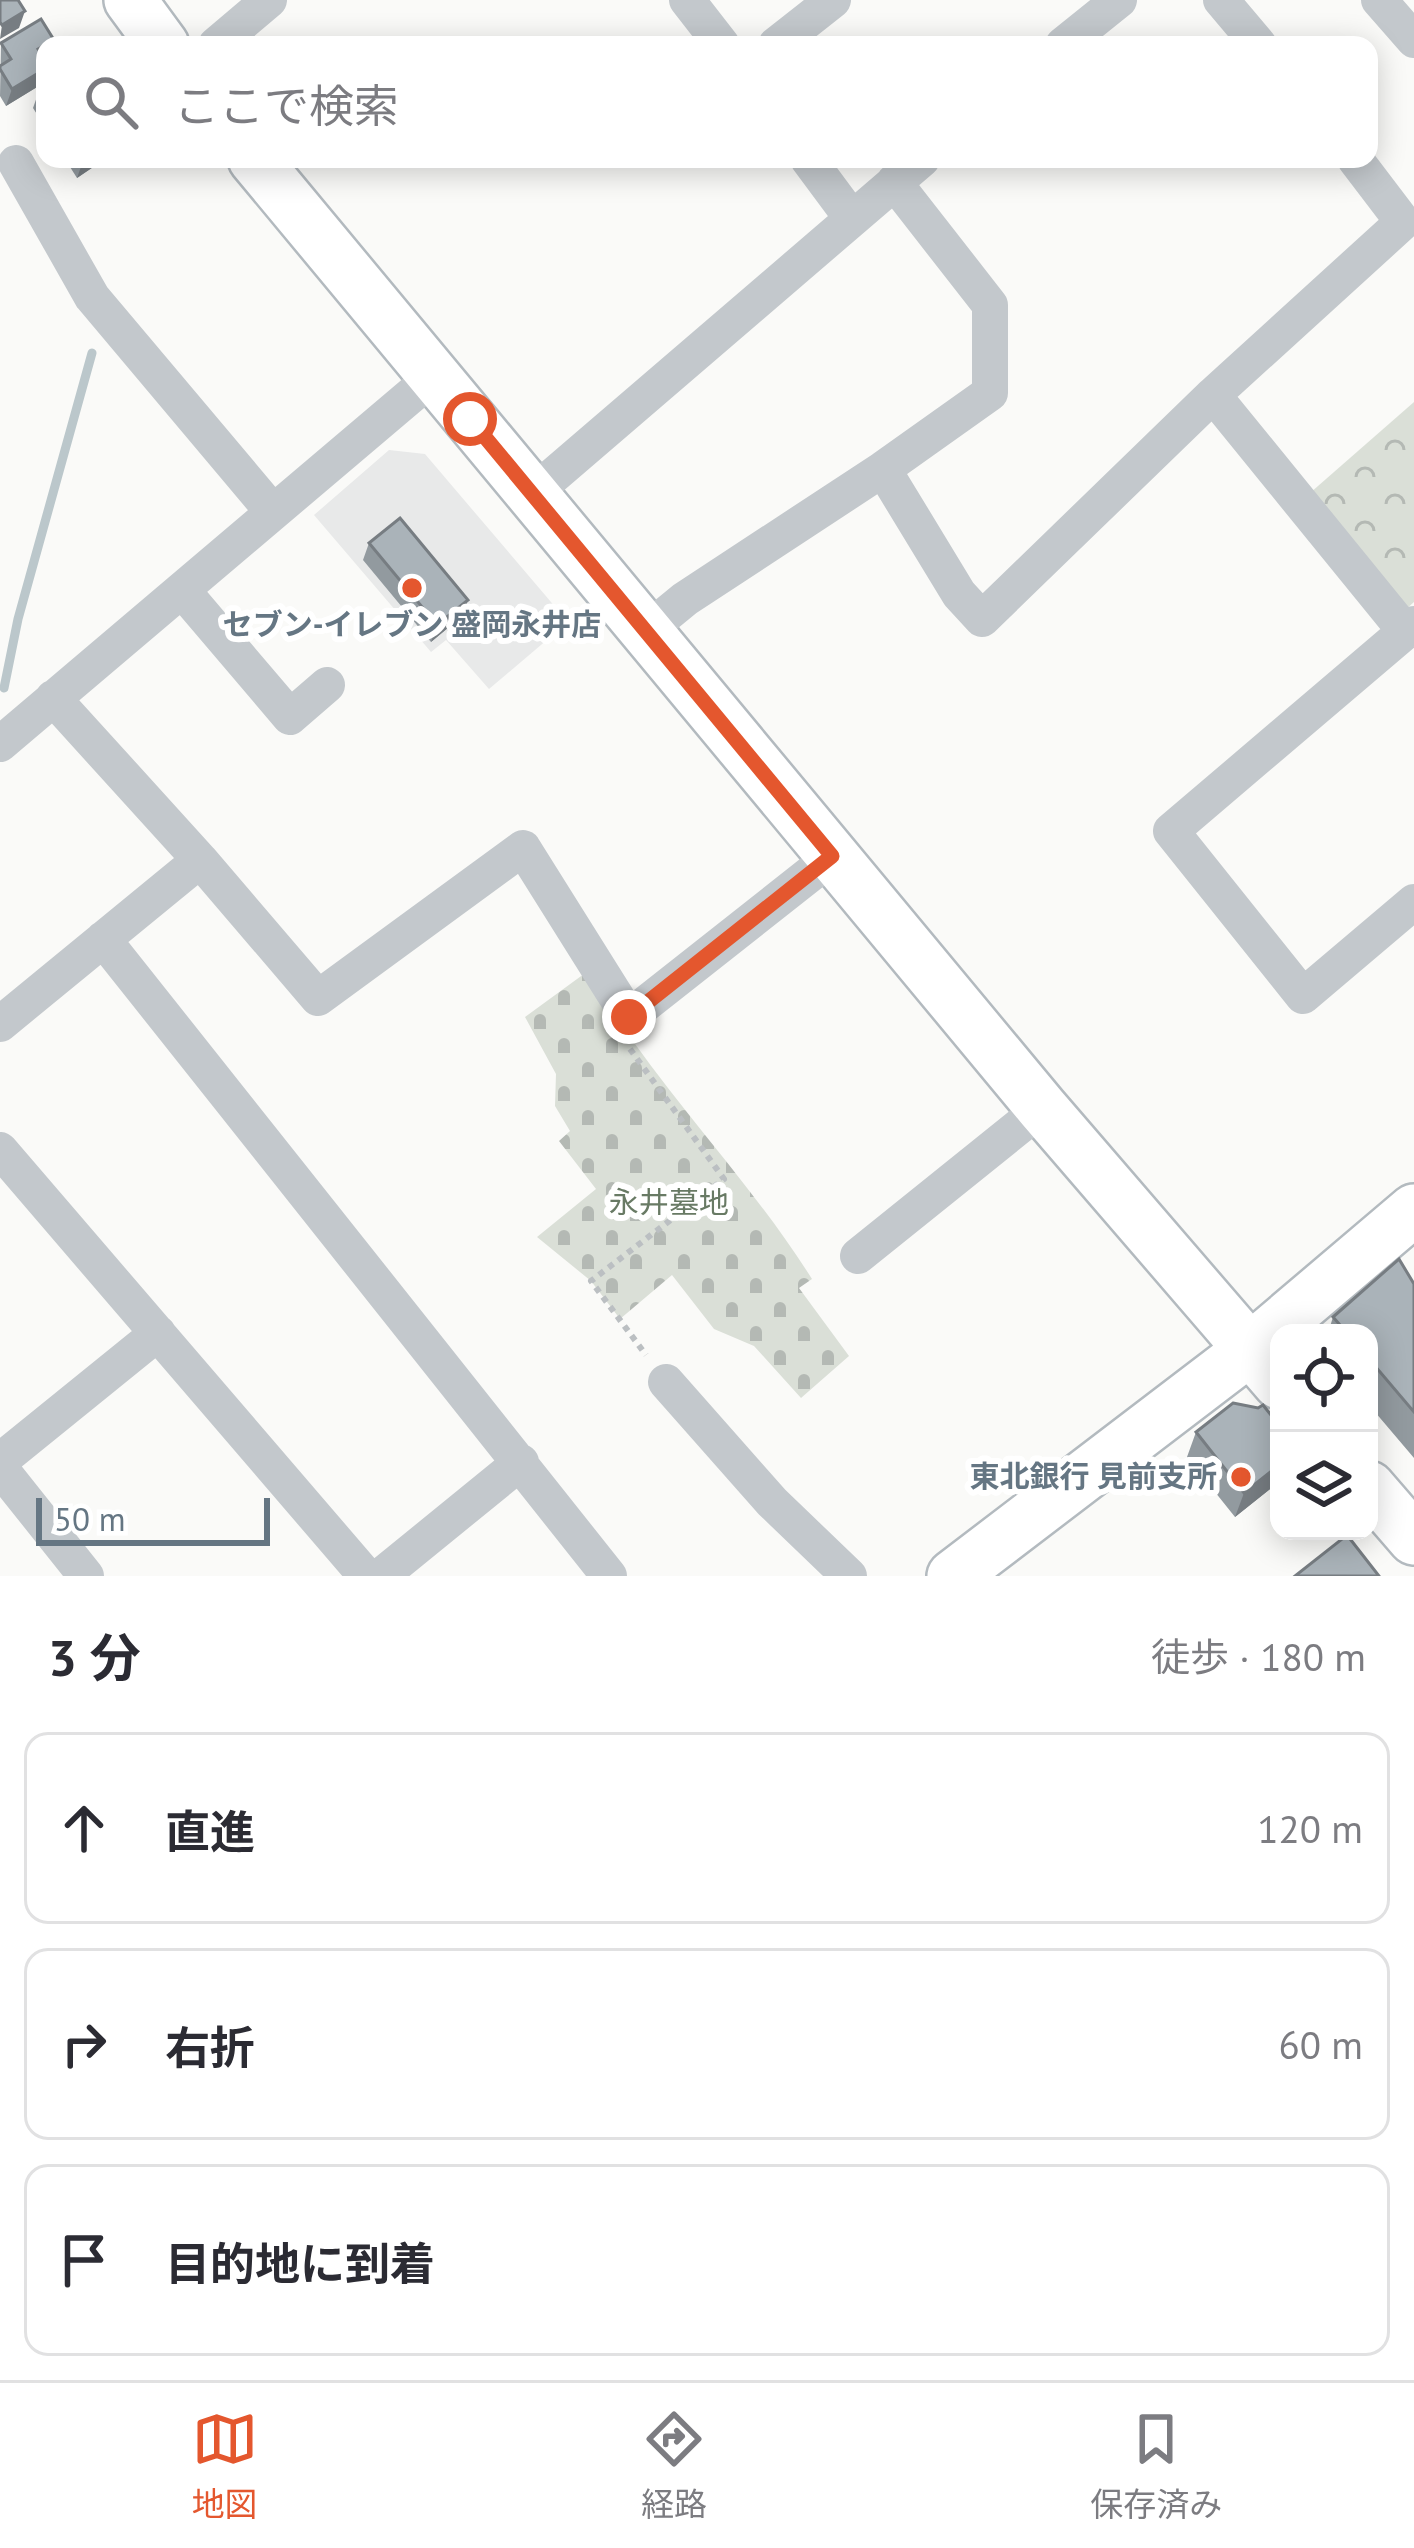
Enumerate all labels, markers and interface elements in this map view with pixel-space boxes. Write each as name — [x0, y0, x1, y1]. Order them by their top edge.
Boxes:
search box — [36, 36, 1378, 168]
icon: search — [78, 69, 144, 135]
text: ここで検索 — [174, 76, 399, 134]
route start — [443, 392, 497, 446]
marker: セブン-イレブン 盛岡永井店 — [399, 575, 425, 601]
place label: セブン-イレブン 盛岡永井店 — [223, 604, 601, 643]
route end — [602, 990, 656, 1044]
park label: 永井墓地 — [609, 1182, 729, 1221]
map controls — [1270, 1324, 1378, 1540]
button: locate — [1270, 1324, 1378, 1432]
button: layers — [1270, 1432, 1378, 1540]
place label: 東北銀行 見前支所 — [969, 1456, 1217, 1495]
marker: 東北銀行 見前支所 — [1228, 1464, 1254, 1490]
scale bar — [36, 1492, 270, 1545]
text: 50 m — [54, 1497, 126, 1540]
text: 3 分 — [48, 1624, 141, 1690]
text: 徒歩 · 180 m — [1151, 1631, 1366, 1682]
icon: ahead — [51, 1795, 117, 1861]
text: 直進 — [165, 1802, 255, 1860]
text: 120 m — [1257, 1803, 1363, 1854]
icon: right — [51, 2011, 117, 2077]
text: 右折 — [165, 2018, 255, 2076]
text: 60 m — [1278, 2019, 1363, 2070]
icon: arrive — [51, 2227, 117, 2293]
text: 目的地に到着 — [165, 2234, 435, 2292]
tab: 地図 — [192, 2406, 258, 2526]
tab: 経路 — [641, 2406, 707, 2526]
tab: 保存済み — [1090, 2406, 1222, 2526]

